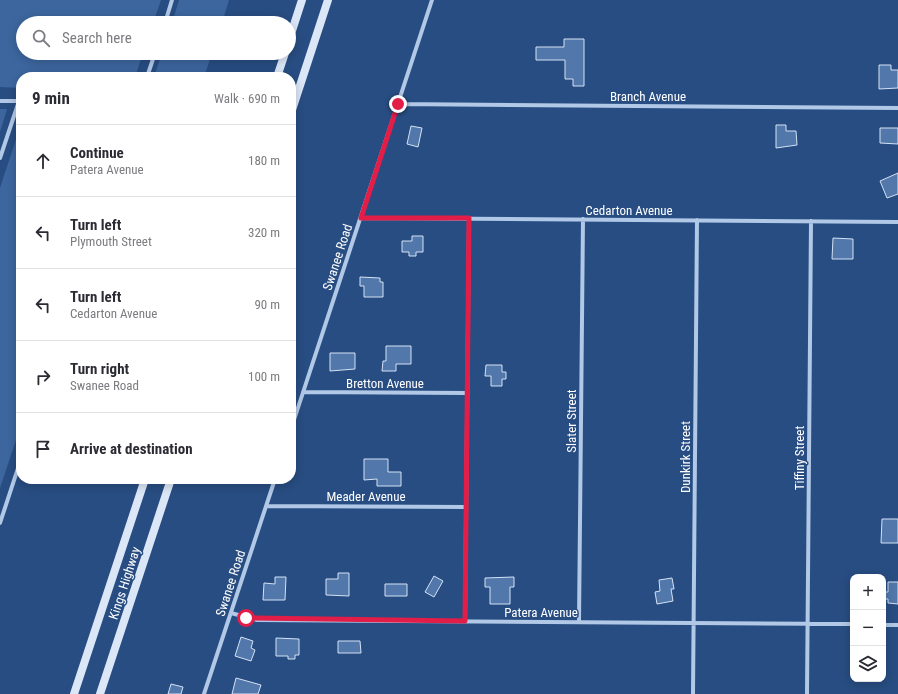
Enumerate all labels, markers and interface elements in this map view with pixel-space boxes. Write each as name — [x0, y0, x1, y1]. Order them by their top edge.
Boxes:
search box — [16, 16, 296, 60]
icon: search — [30, 27, 52, 49]
text: Search here — [62, 29, 132, 47]
text: 9 min — [32, 88, 70, 108]
street label: Branch Avenue — [610, 89, 686, 104]
text: Walk · 690 m — [214, 91, 280, 106]
route end — [389, 95, 407, 113]
text: Continue — [70, 144, 124, 162]
icon: ahead — [32, 150, 54, 172]
text: 180 m — [248, 153, 280, 168]
text: Patera Avenue — [70, 162, 144, 177]
street label: Cedarton Avenue — [585, 203, 673, 218]
text: Turn left — [70, 216, 121, 234]
icon: left — [32, 222, 54, 244]
street label: Swanee Road — [320, 222, 355, 292]
text: 320 m — [248, 225, 280, 240]
text: Plymouth Street — [70, 234, 152, 249]
text: Turn left — [70, 288, 121, 306]
icon: left — [32, 294, 54, 316]
text: 90 m — [254, 297, 280, 312]
text: Cedarton Avenue — [70, 306, 157, 321]
text: Turn right — [70, 360, 129, 378]
icon: right — [32, 366, 54, 388]
text: 100 m — [248, 369, 280, 384]
street label: Bretton Avenue — [346, 376, 424, 391]
text: Swanee Road — [70, 378, 139, 393]
street label: Slater Street — [564, 389, 579, 453]
street label: Dunkirk Street — [678, 421, 693, 493]
street label: Tiffiny Street — [792, 426, 807, 490]
icon: arrive — [32, 438, 54, 460]
text: Arrive at destination — [70, 440, 193, 458]
street label: Meader Avenue — [326, 489, 406, 504]
street label: Kings Highway — [106, 544, 143, 621]
street label: Swanee Road — [213, 548, 248, 618]
map controls — [850, 574, 886, 682]
button: + — [850, 574, 886, 610]
street label: Patera Avenue — [504, 605, 578, 620]
route start — [237, 609, 255, 627]
button: − — [850, 610, 886, 646]
button: layers — [850, 646, 886, 682]

